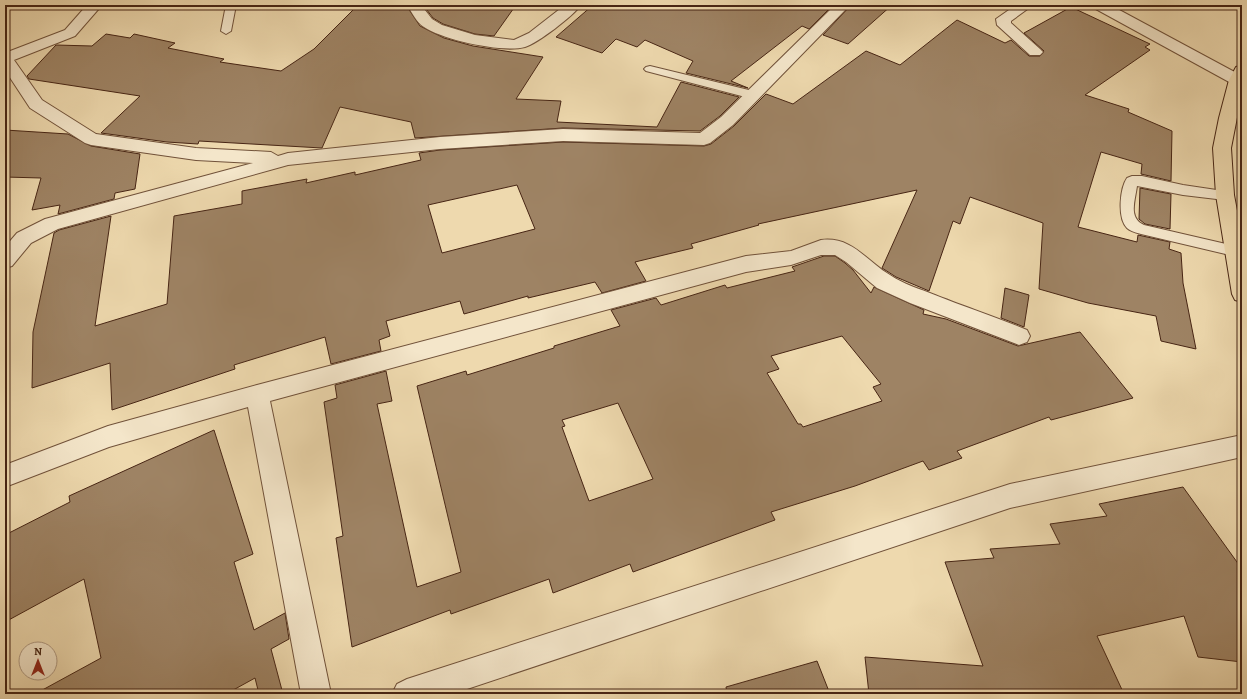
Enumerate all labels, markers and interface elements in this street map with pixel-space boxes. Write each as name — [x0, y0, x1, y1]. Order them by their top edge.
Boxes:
north arrow — [18, 641, 58, 681]
text: N — [34, 644, 42, 659]

